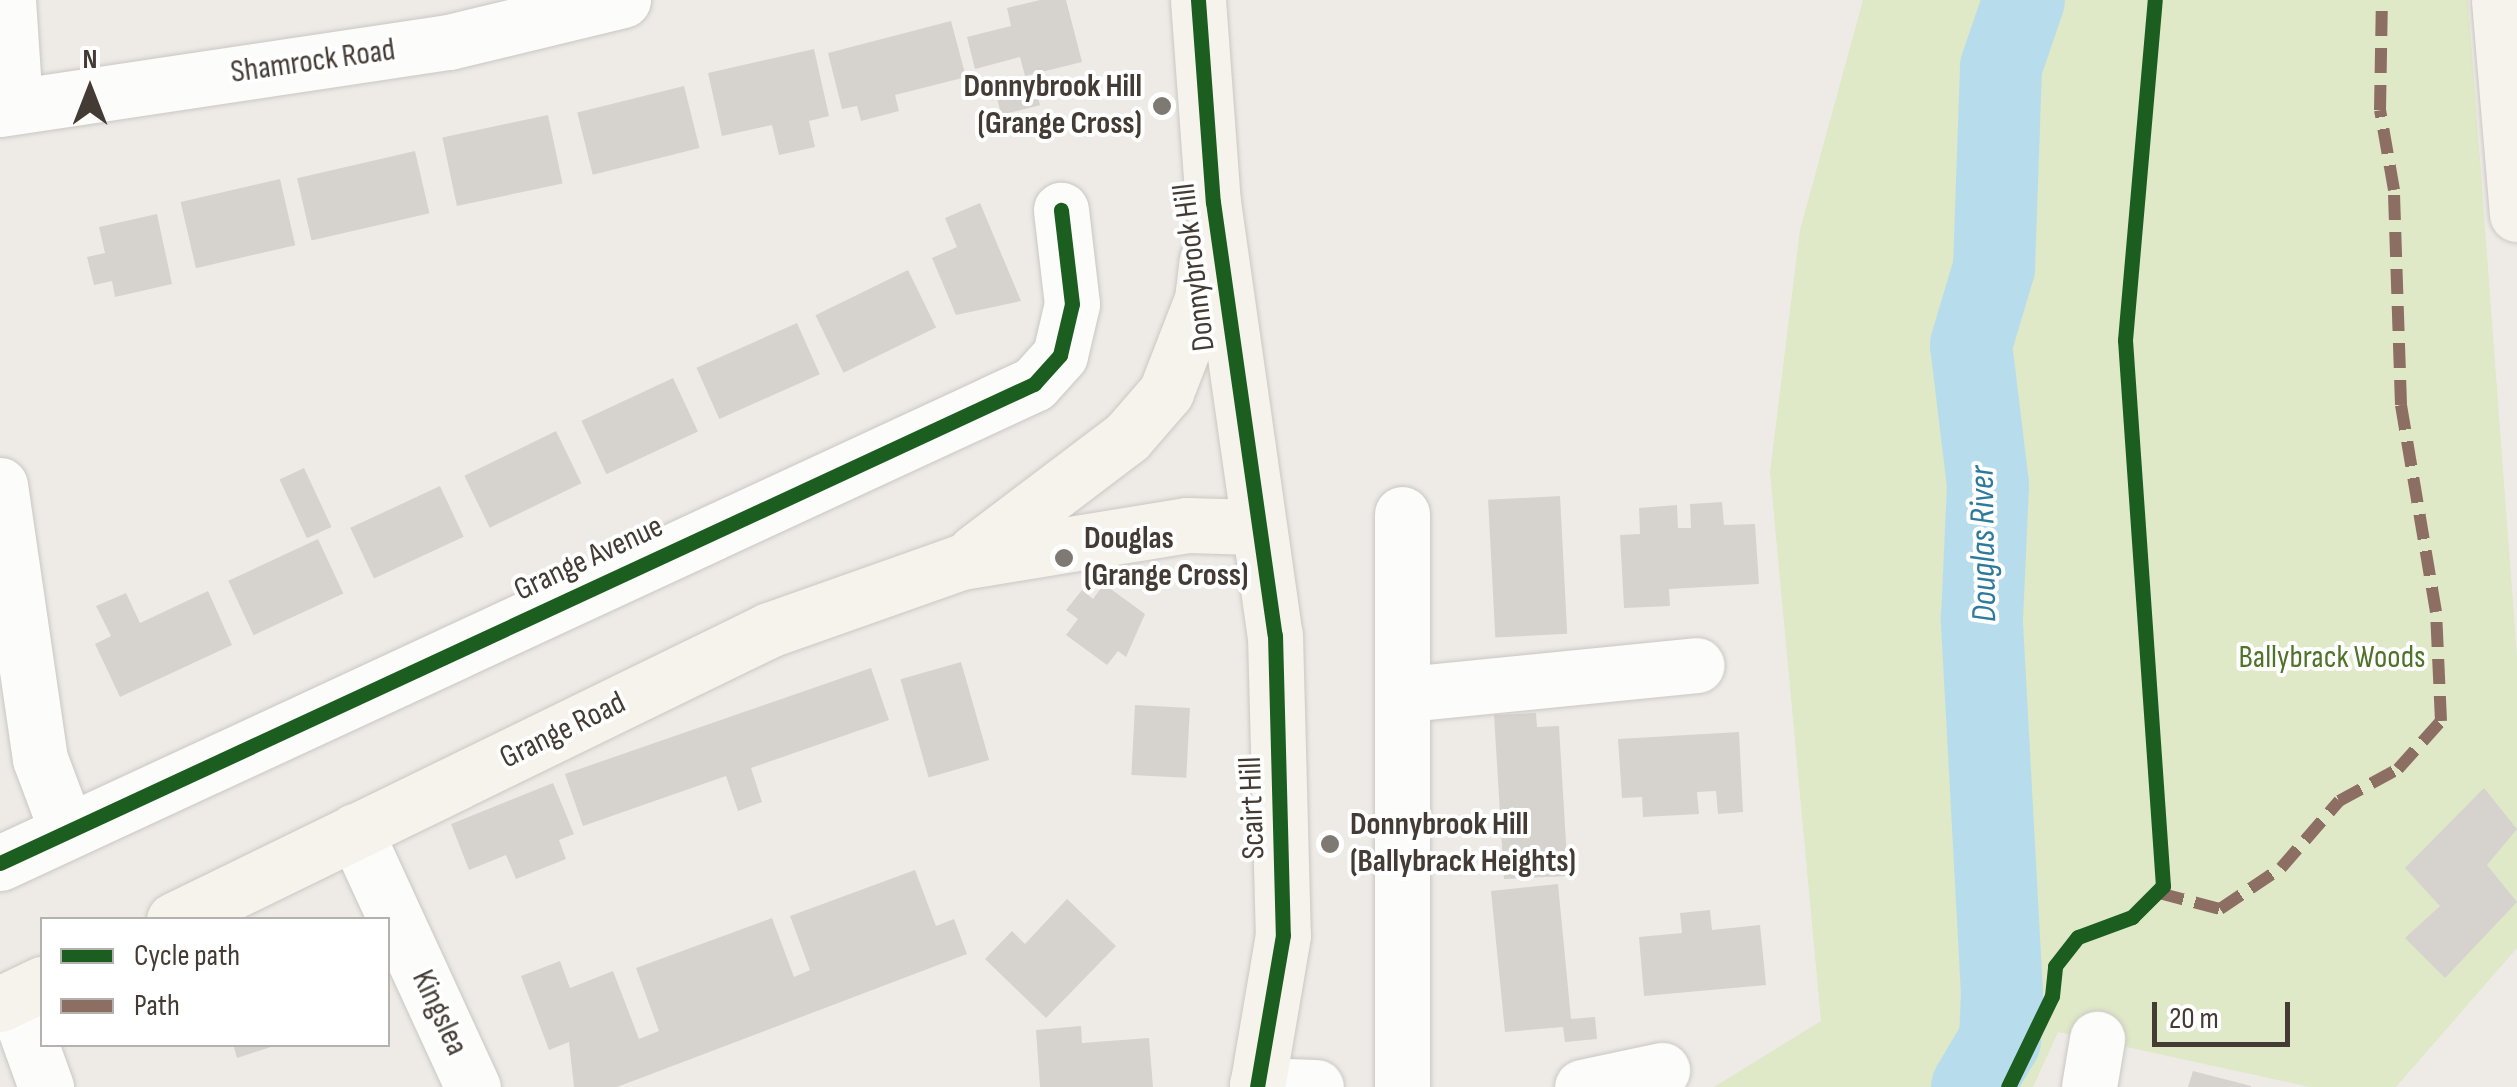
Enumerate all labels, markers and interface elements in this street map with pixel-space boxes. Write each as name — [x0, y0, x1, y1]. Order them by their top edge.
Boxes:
street label: Shamrock Road — [228, 31, 398, 93]
north arrow — [40, 40, 140, 140]
text: N — [83, 43, 97, 76]
place label: Donnybrook Hill (Grange Cross) — [963, 69, 1142, 144]
marker: Donnybrook Hill (Grange Cross) — [1151, 95, 1173, 117]
street label: Donnybrook Hill — [1166, 181, 1224, 353]
water label: Douglas River — [1962, 465, 2006, 623]
street label: Grange Avenue — [509, 508, 669, 610]
place label: Douglas (Grange Cross) — [1084, 521, 1248, 596]
marker: Douglas (Grange Cross) — [1053, 547, 1075, 569]
park label: Ballybrack Woods — [2239, 639, 2425, 677]
street label: Grange Road — [494, 684, 632, 778]
street label: Scairt Hill — [1232, 756, 1274, 860]
place label: Donnybrook Hill (Ballybrack Heights) — [1350, 807, 1576, 882]
marker: Donnybrook Hill (Ballybrack Heights) — [1319, 833, 1341, 855]
legend — [40, 917, 390, 1047]
text: Cycle path — [134, 938, 240, 974]
street label: Kingslea — [403, 964, 475, 1062]
scale bar — [2157, 982, 2294, 1044]
text: Path — [134, 988, 180, 1024]
text: 20 m — [2169, 1001, 2219, 1037]

